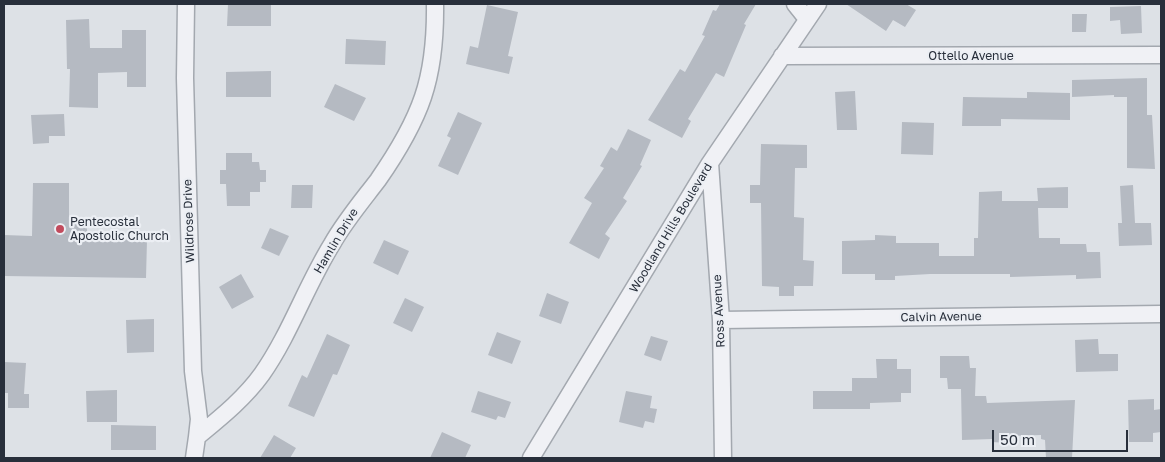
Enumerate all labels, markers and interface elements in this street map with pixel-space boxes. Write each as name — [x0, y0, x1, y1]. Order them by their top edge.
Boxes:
street label: Ottello Avenue — [928, 49, 1014, 63]
street label: Woodland Hills Boulevard — [627, 161, 715, 295]
street label: Wildrose Drive — [180, 179, 198, 263]
street label: Hamlin Drive — [311, 206, 361, 276]
place label: Pentecostal Apostolic Church — [70, 215, 169, 243]
marker: Pentecostal Apostolic Church — [54, 223, 66, 235]
street label: Ross Avenue — [710, 274, 728, 348]
street label: Calvin Avenue — [900, 309, 982, 325]
scale bar — [995, 420, 1131, 452]
text: 50 m — [1000, 430, 1035, 448]

